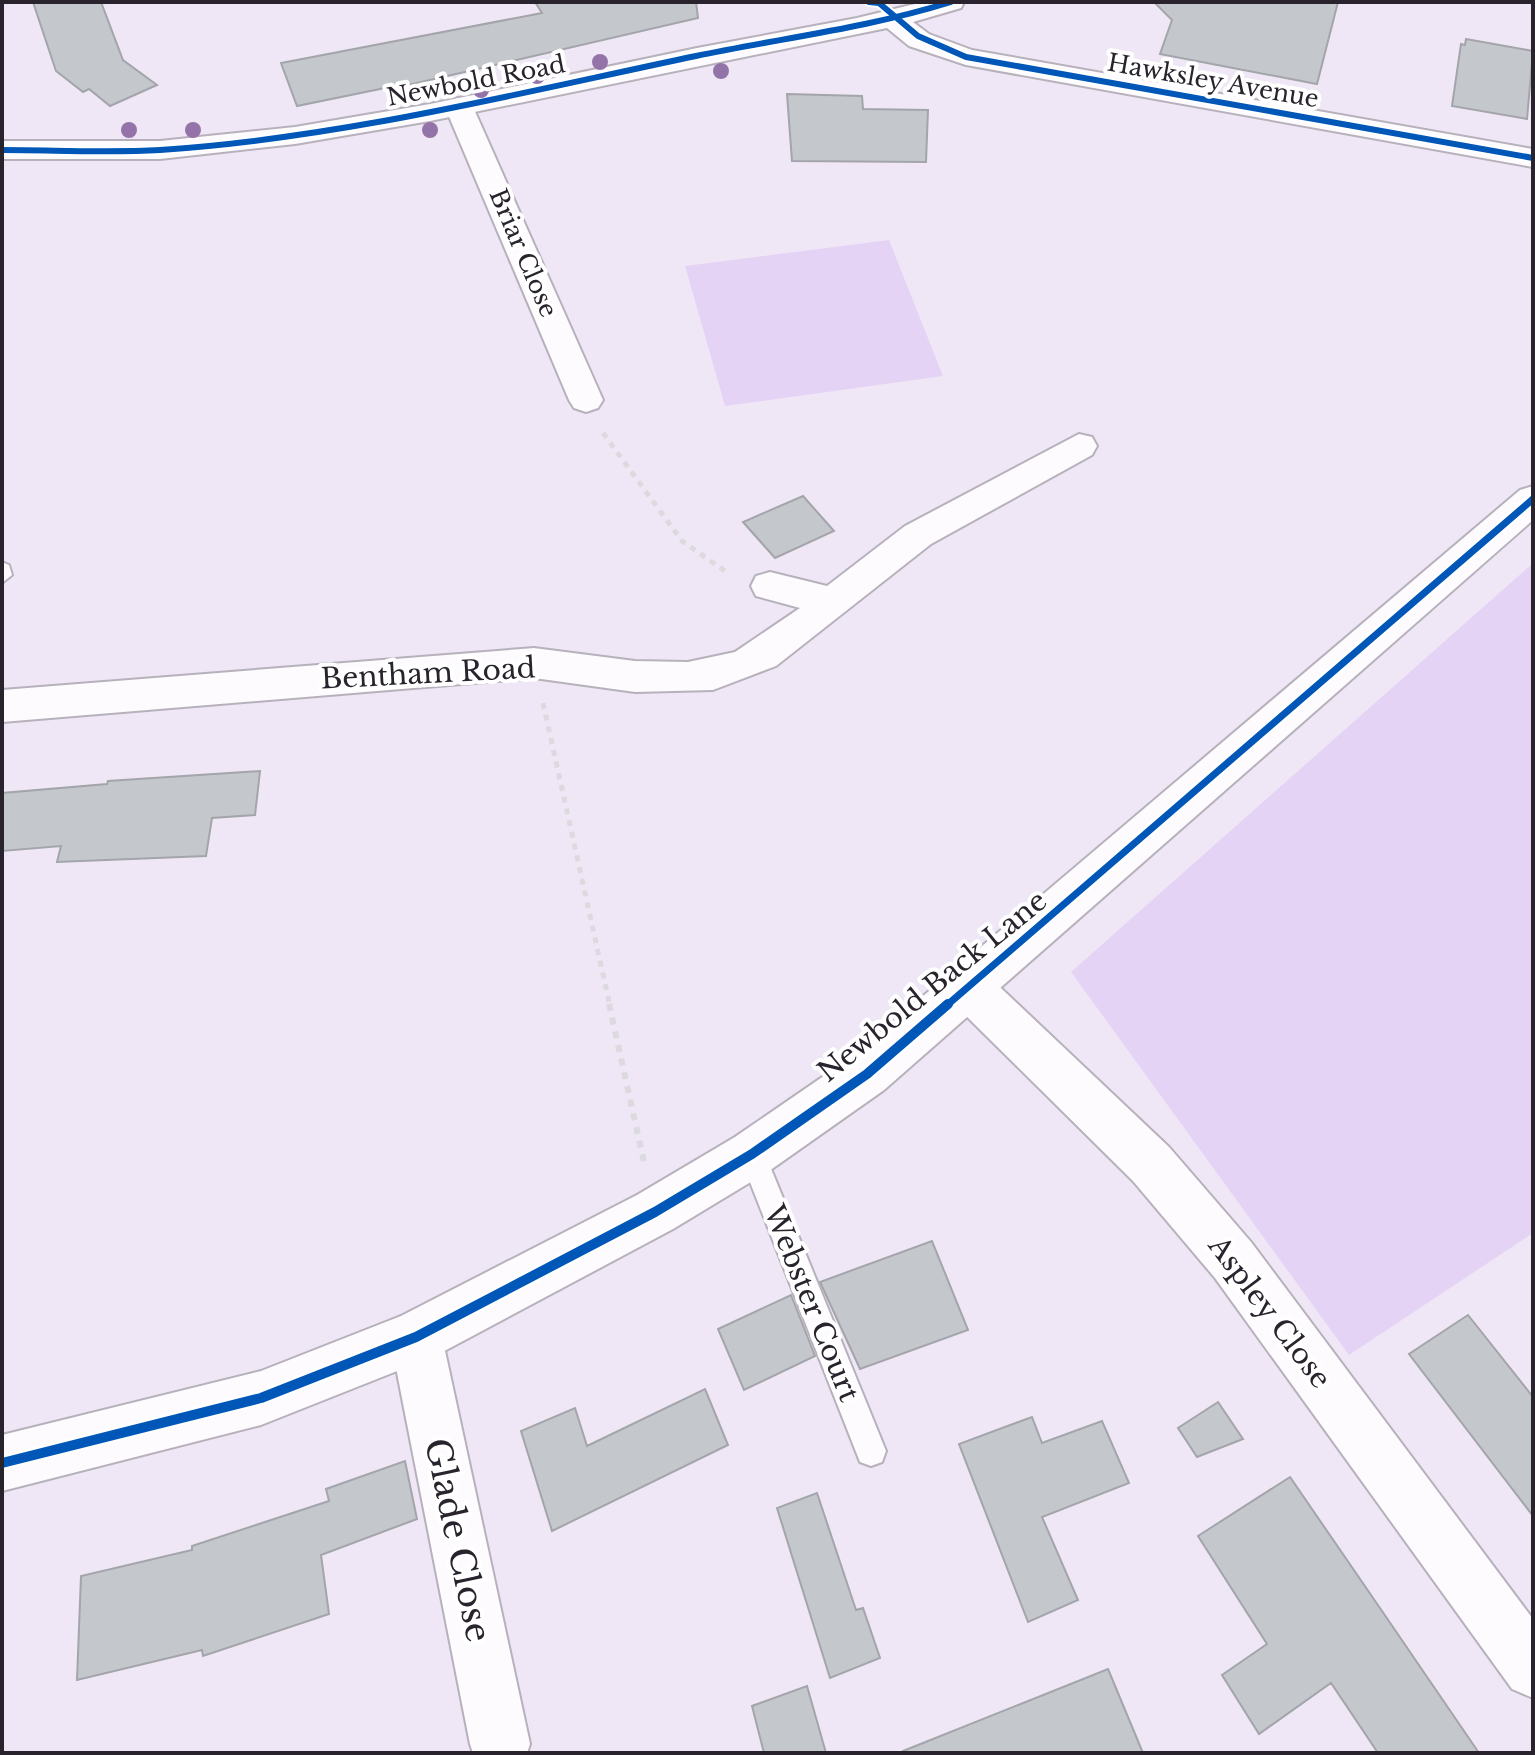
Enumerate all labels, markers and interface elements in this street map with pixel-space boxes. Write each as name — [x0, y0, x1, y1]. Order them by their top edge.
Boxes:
street label: Hawksley Avenue — [1105, 48, 1321, 113]
street label: Newbold Road — [384, 49, 568, 112]
street label: Briar Close — [483, 184, 563, 321]
street label: Bentham Road — [320, 650, 536, 697]
street label: Newbold Back Lane — [811, 883, 1054, 1090]
street label: Webster Court — [756, 1199, 867, 1407]
street label: Aspley Close — [1200, 1228, 1338, 1395]
street label: Glade Close — [416, 1434, 500, 1646]

